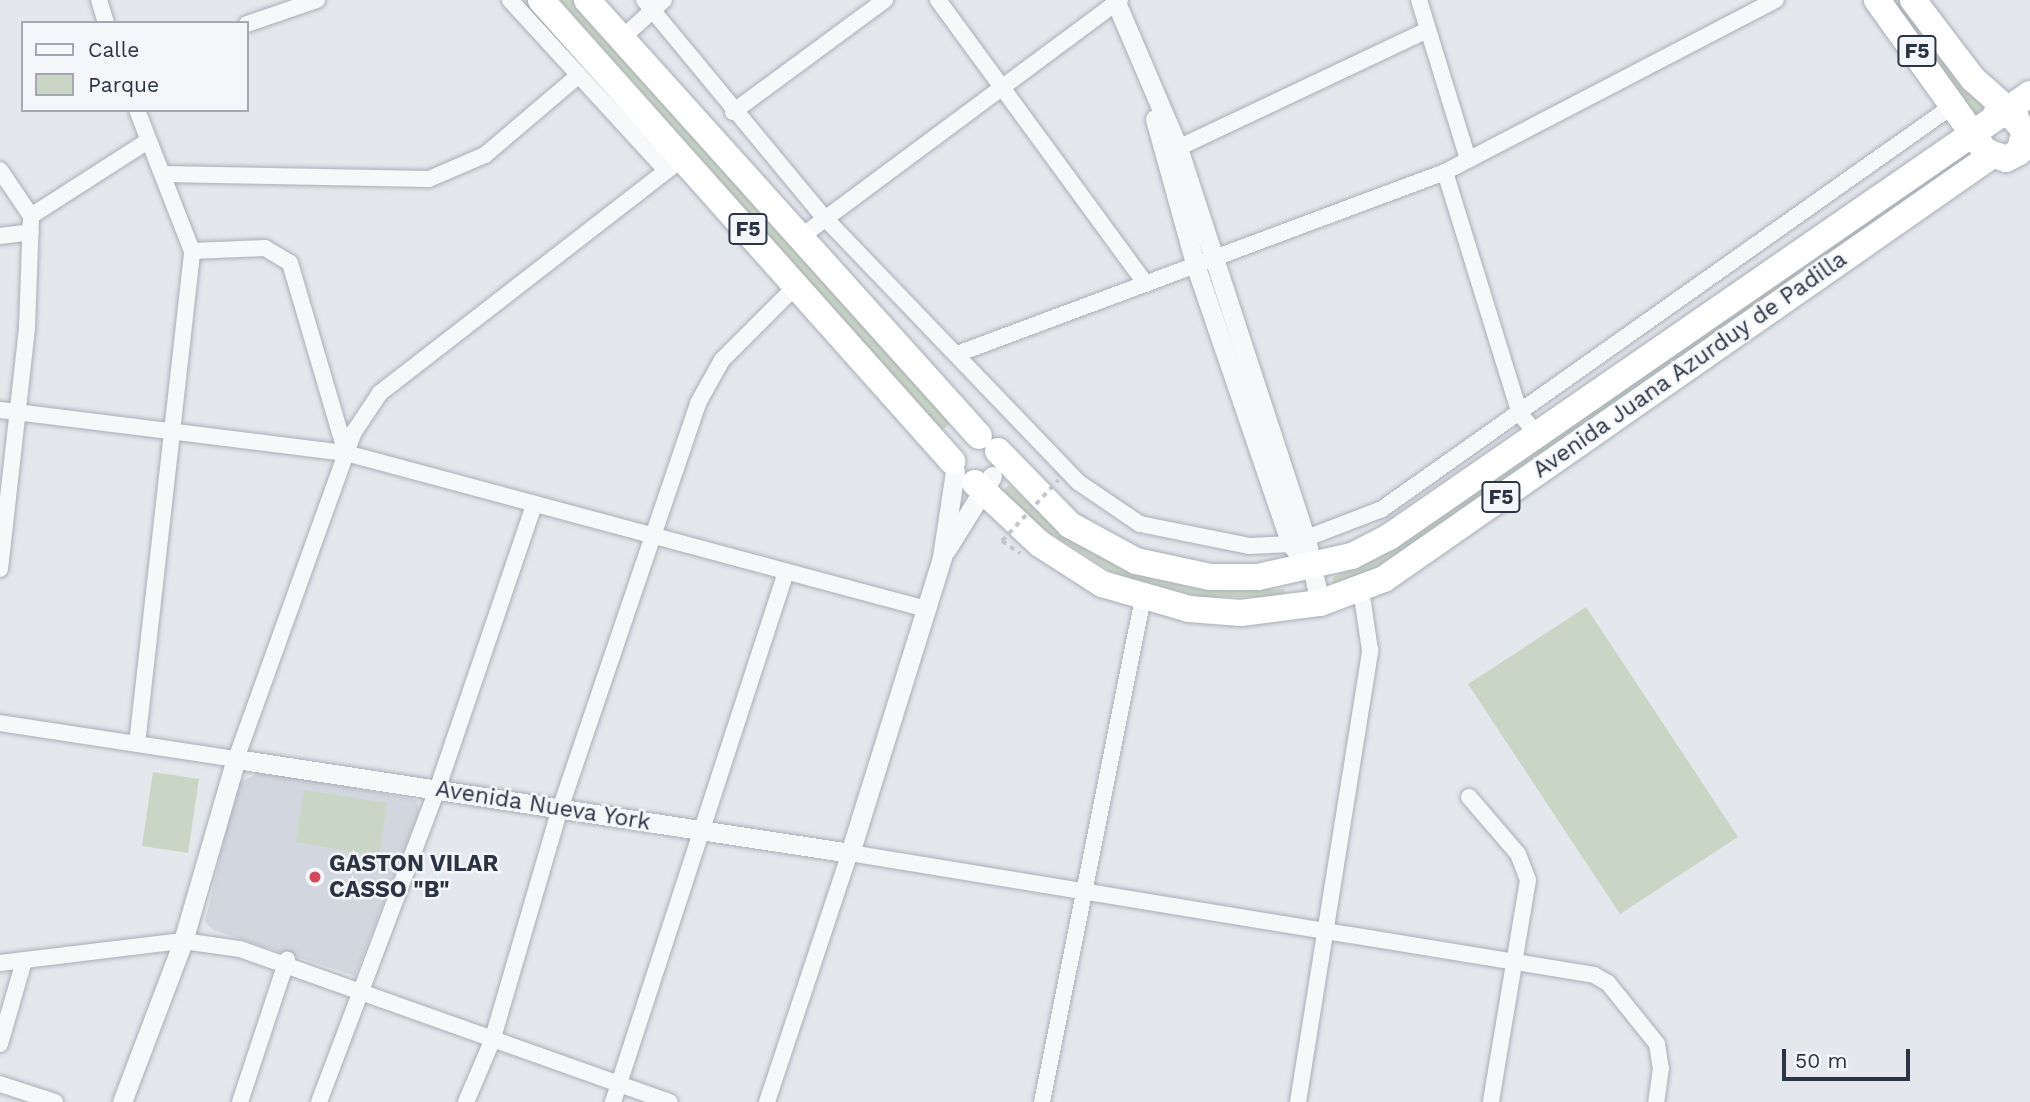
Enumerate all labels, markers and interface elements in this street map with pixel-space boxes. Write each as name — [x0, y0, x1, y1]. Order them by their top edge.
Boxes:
legend — [21, 21, 248, 112]
road number: F5 — [1896, 34, 1938, 68]
text: Calle — [88, 37, 139, 62]
text: Parque — [88, 72, 159, 97]
road number: F5 — [727, 212, 769, 246]
street label: Avenida Juana Azurduy de Padilla — [1527, 245, 1853, 485]
road number: F5 — [1480, 480, 1522, 514]
street label: Avenida Nueva York — [433, 775, 653, 837]
place label: GASTON VILAR CASSO "B" — [329, 850, 499, 904]
marker: GASTON VILAR CASSO "B" — [307, 869, 323, 885]
scale bar — [1785, 1036, 1913, 1080]
text: 50 m — [1795, 1048, 1847, 1073]

